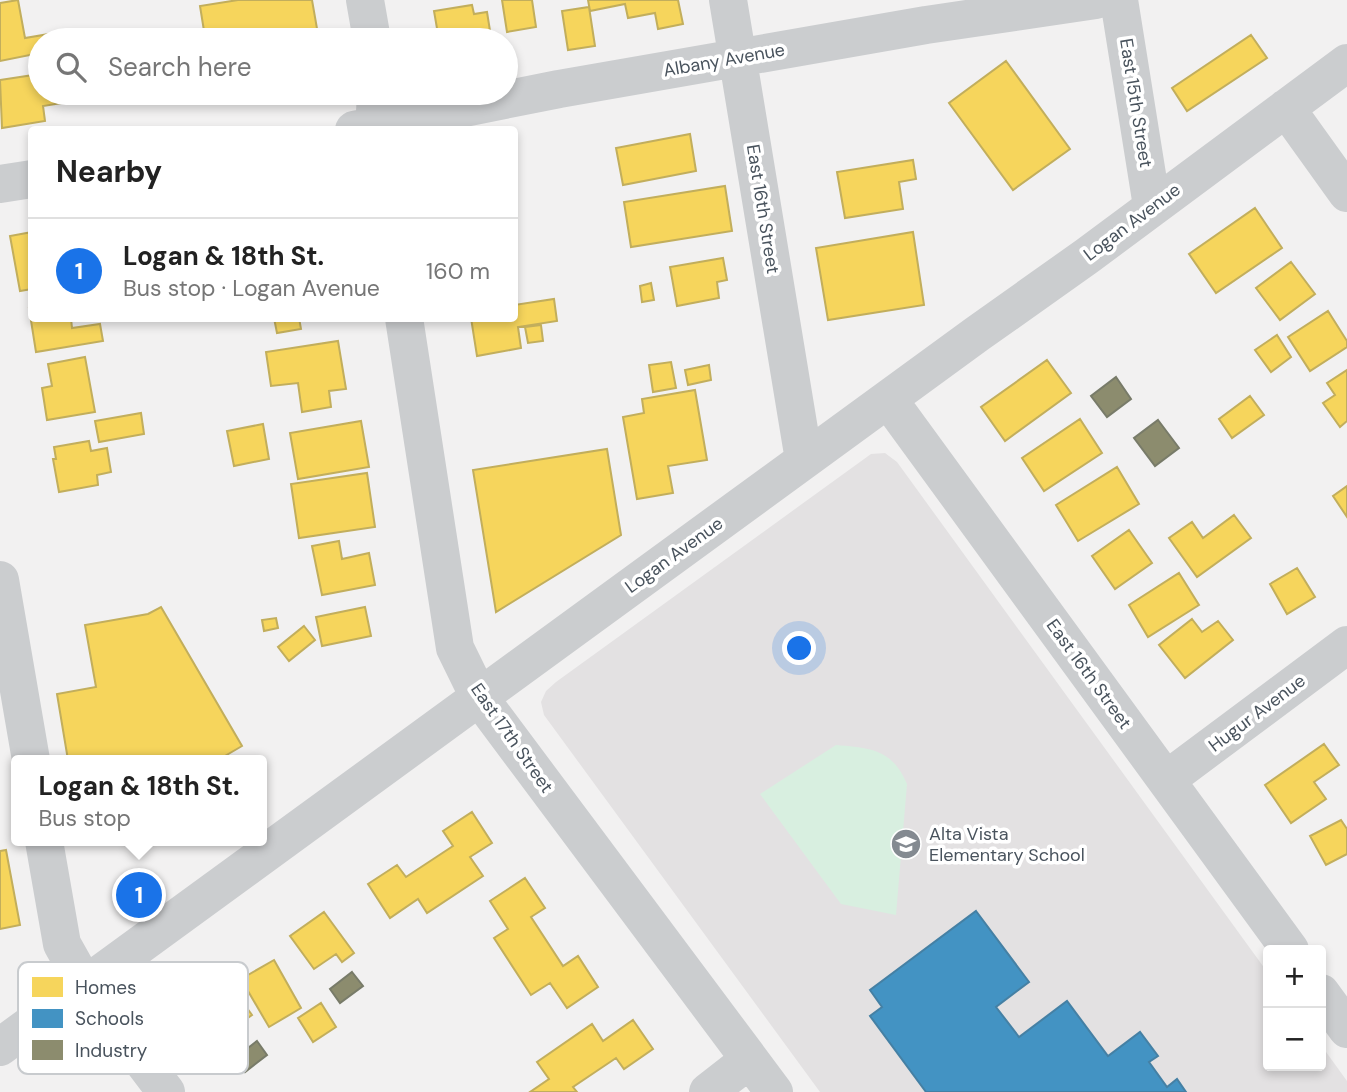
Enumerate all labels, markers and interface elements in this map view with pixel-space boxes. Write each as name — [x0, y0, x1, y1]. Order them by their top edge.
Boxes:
search box — [28, 28, 518, 105]
street label: Albany Avenue — [661, 37, 787, 83]
street label: East 15th Street — [1114, 37, 1158, 169]
icon: search — [52, 48, 90, 86]
text: Search here — [108, 50, 251, 84]
street label: East 16th Street — [741, 143, 785, 275]
text: Nearby — [56, 152, 162, 191]
street label: Logan Avenue — [1079, 178, 1185, 266]
text: Logan & 18th St. — [123, 239, 324, 273]
text: 1 — [75, 256, 83, 286]
text: 160 m — [426, 256, 490, 286]
text: Bus stop · Logan Avenue — [123, 273, 380, 303]
street label: Logan Avenue — [620, 511, 728, 599]
street label: East 16th Street — [1041, 614, 1137, 734]
your location — [782, 631, 816, 665]
street label: Hugur Avenue — [1204, 669, 1310, 757]
street label: East 17th Street — [465, 678, 559, 798]
popup — [11, 755, 267, 846]
text: Logan & 18th St. — [38, 769, 240, 803]
text: Bus stop — [38, 803, 131, 833]
place label: Alta Vista Elementary School — [929, 822, 1085, 867]
school or university icon: Alta Vista Elementary School — [889, 827, 923, 861]
pin: 1 — [116, 869, 162, 921]
map controls — [1263, 945, 1326, 1071]
button: + — [1263, 945, 1326, 1008]
legend — [18, 962, 248, 1074]
text: Homes — [75, 975, 136, 1000]
text: Schools — [75, 1006, 144, 1031]
button: − — [1263, 1008, 1326, 1071]
text: Industry — [75, 1038, 148, 1063]

